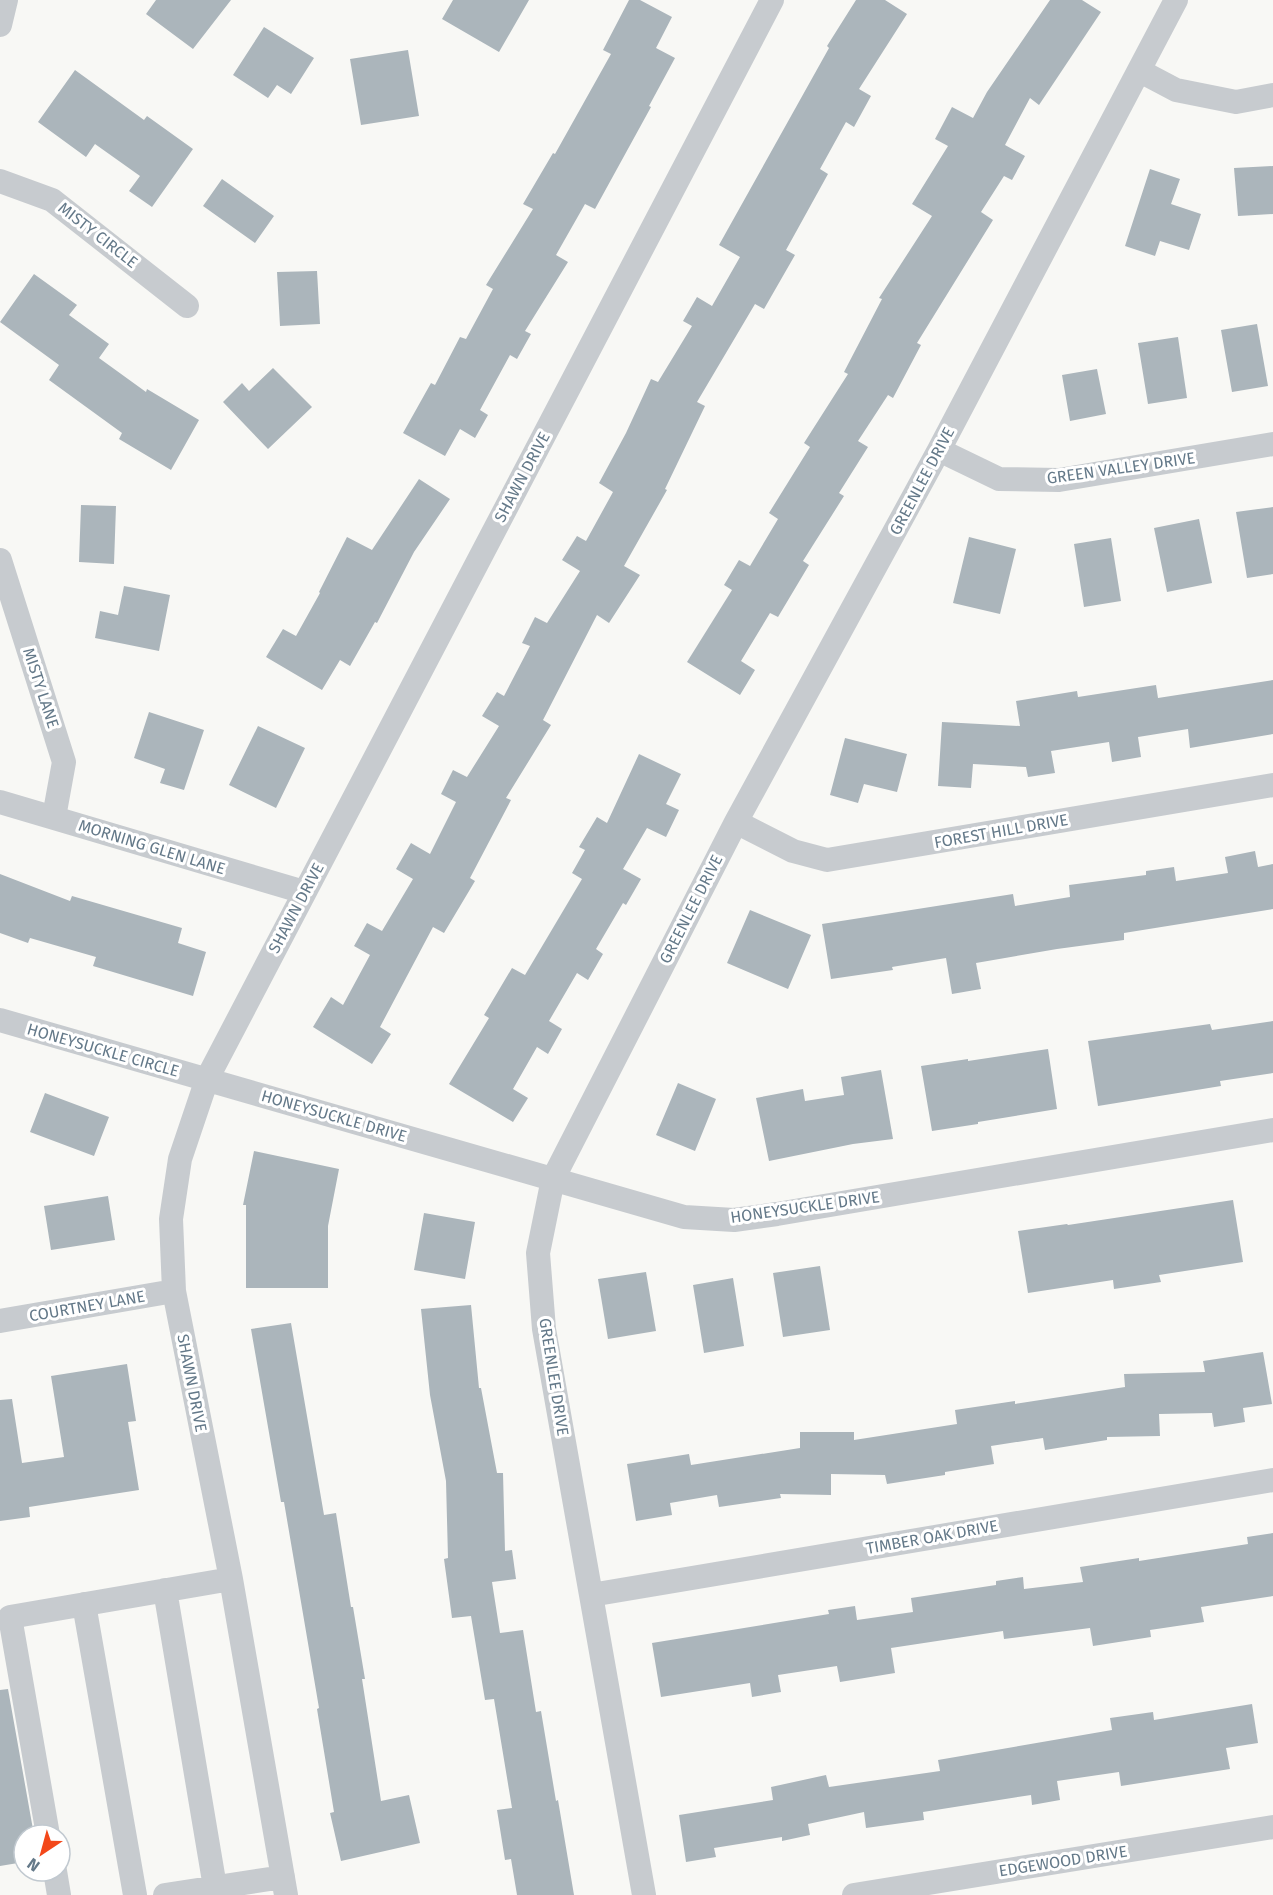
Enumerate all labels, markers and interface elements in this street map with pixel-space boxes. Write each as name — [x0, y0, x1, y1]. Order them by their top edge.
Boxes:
street label: MISTY CIRCLE — [54, 198, 142, 272]
street label: GREENLEE DRIVE — [886, 424, 958, 538]
street label: SHAWN DRIVE — [490, 429, 554, 525]
street label: GREEN VALLEY DRIVE — [1046, 448, 1196, 488]
street label: MISTY LANE — [19, 645, 63, 731]
street label: FOREST HILL DRIVE — [933, 810, 1069, 852]
street label: MORNING GLEN LANE — [76, 816, 228, 878]
street label: GREENLEE DRIVE — [655, 852, 727, 966]
street label: SHAWN DRIVE — [264, 860, 328, 956]
street label: HONEYSUCKLE CIRCLE — [25, 1019, 181, 1081]
street label: HONEYSUCKLE DRIVE — [259, 1086, 409, 1146]
street label: HONEYSUCKLE DRIVE — [729, 1187, 881, 1227]
street label: COURTNEY LANE — [28, 1286, 146, 1326]
street label: GREENLEE DRIVE — [535, 1317, 573, 1437]
street label: SHAWN DRIVE — [173, 1332, 211, 1434]
street label: TIMBER OAK DRIVE — [865, 1516, 999, 1558]
north arrow — [12, 1823, 72, 1883]
street label: EDGEWOOD DRIVE — [998, 1841, 1128, 1881]
text: N — [24, 1854, 43, 1876]

